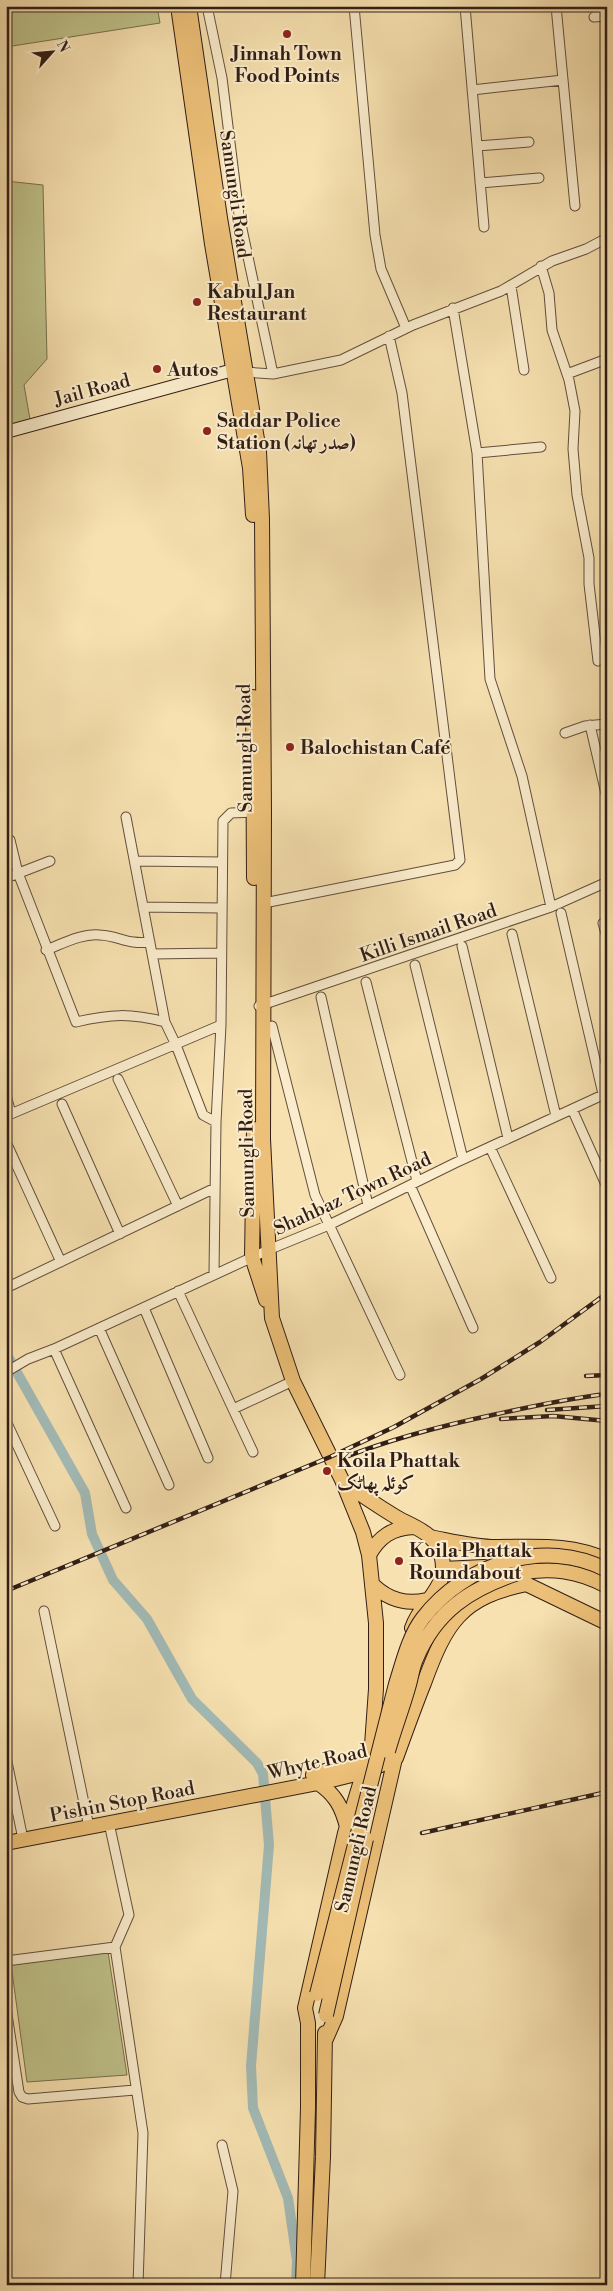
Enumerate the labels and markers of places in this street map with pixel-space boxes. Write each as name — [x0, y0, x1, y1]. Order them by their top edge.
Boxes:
marker: Jinnah Town Food Points — [281, 28, 293, 40]
place label: Jinnah Town Food Points — [229, 42, 342, 88]
place label: Kabul Jan Restaurant — [207, 280, 307, 326]
marker: Kabul Jan Restaurant — [191, 296, 203, 308]
place label: Autos — [166, 358, 218, 382]
marker: Autos — [151, 363, 163, 375]
place label: Saddar Police Station (صدر تھانہ) — [217, 409, 356, 455]
marker: Saddar Police Station (صدر تھانہ) — [201, 425, 213, 437]
place label: Balochistan Café — [300, 736, 451, 760]
marker: Balochistan Café — [284, 741, 296, 753]
place label: Koila Phattak کوئلہ پھاٹک — [337, 1449, 461, 1497]
marker: Koila Phattak کوئلہ پھاٹک — [321, 1465, 333, 1477]
place label: Koila Phattak Roundabout — [409, 1539, 533, 1585]
marker: Koila Phattak Roundabout — [393, 1555, 405, 1567]

